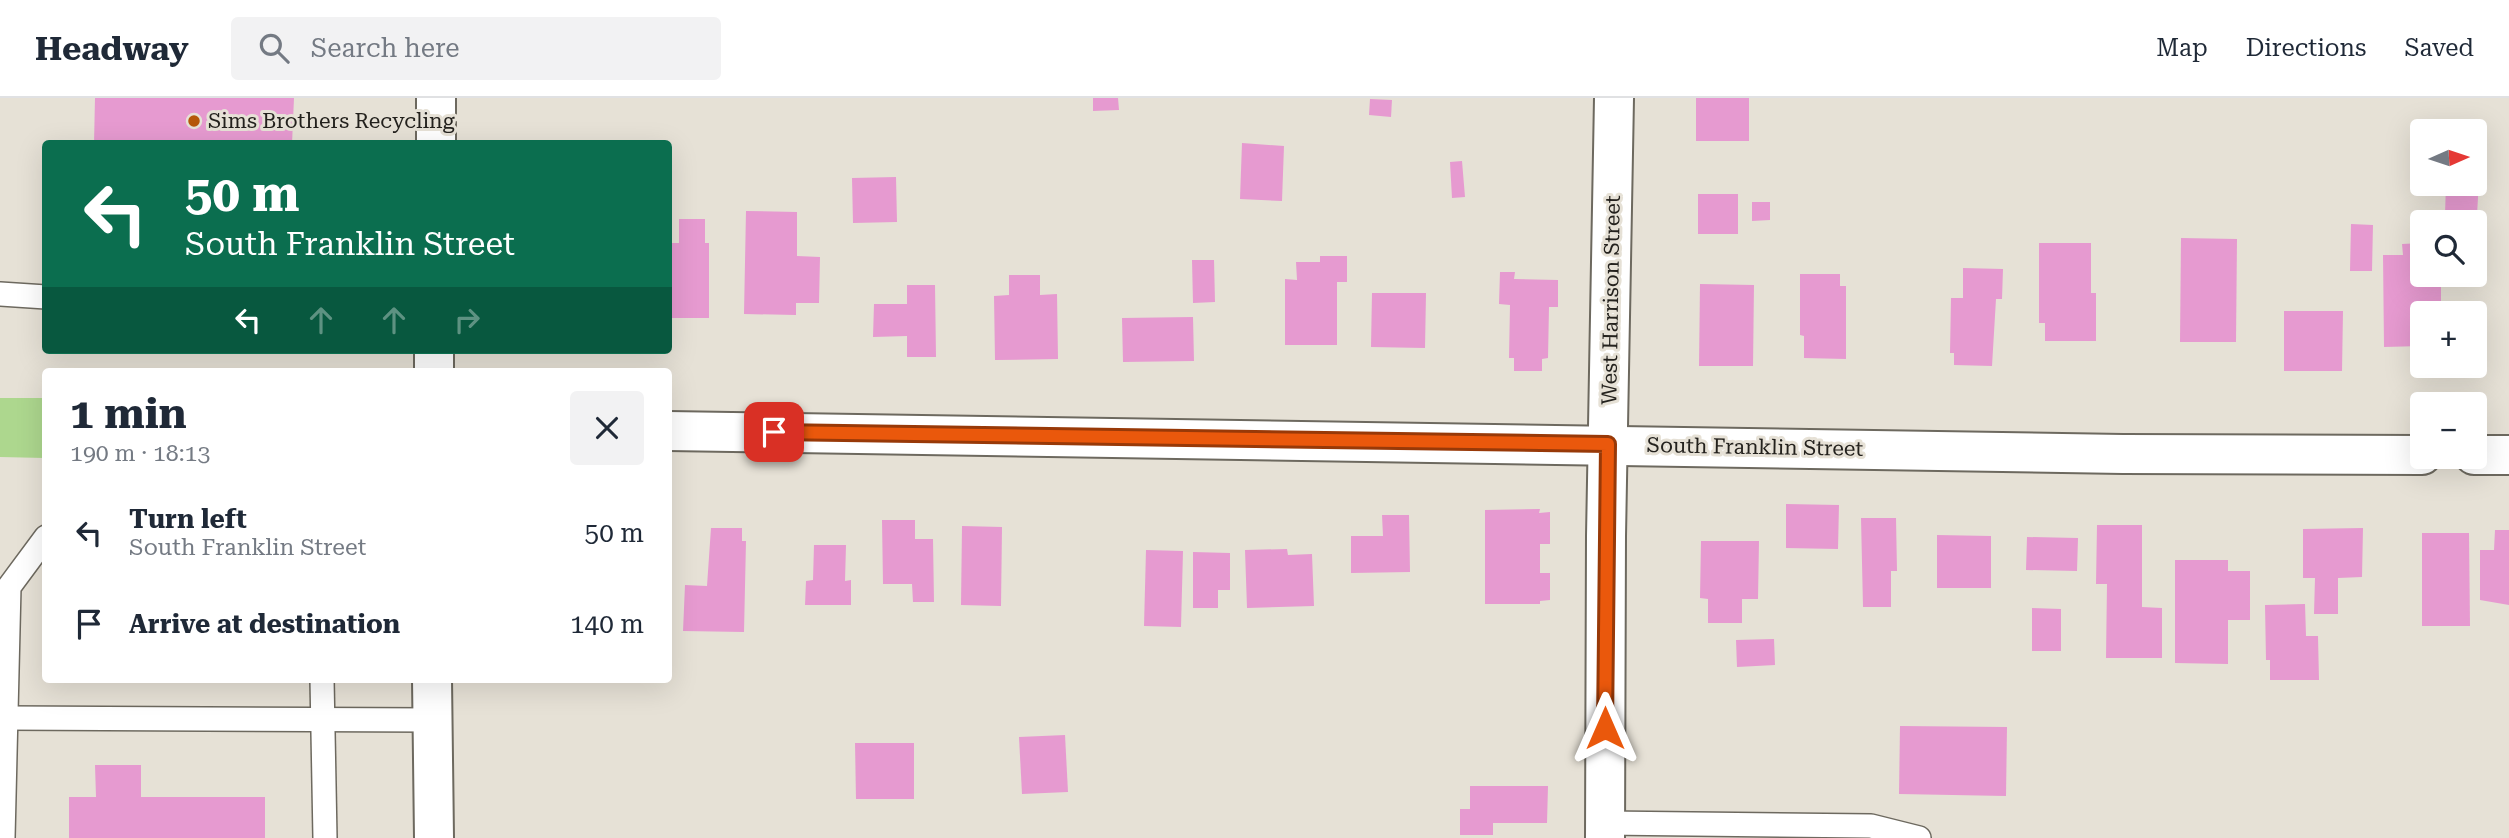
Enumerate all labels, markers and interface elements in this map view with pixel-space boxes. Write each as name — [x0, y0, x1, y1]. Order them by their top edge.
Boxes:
search box — [231, 17, 721, 80]
text: Headway — [35, 29, 189, 68]
icon: search — [255, 29, 293, 67]
text: Search here — [311, 33, 460, 63]
text: Map — [2156, 34, 2208, 62]
text: Directions — [2246, 34, 2366, 62]
text: Saved — [2404, 34, 2474, 62]
place label: Sims Brothers Recycling — [208, 109, 455, 133]
marker: Sims Brothers Recycling — [186, 113, 202, 129]
north arrow — [2410, 119, 2487, 196]
map controls — [2410, 119, 2487, 469]
text: 50 m — [185, 166, 300, 223]
icon: left — [70, 168, 161, 259]
street label: West Harrison Street — [1597, 195, 1625, 405]
button: search — [2410, 210, 2487, 287]
text: South Franklin Street — [185, 225, 515, 263]
icon: left — [229, 301, 267, 339]
icon: ahead — [302, 301, 340, 339]
icon: ahead — [375, 301, 413, 339]
icon: right — [448, 301, 486, 339]
button: + — [2410, 301, 2487, 378]
text: 1 min — [70, 389, 187, 438]
button: close — [570, 391, 644, 465]
button: − — [2410, 392, 2487, 469]
pin — [744, 402, 804, 462]
icon: arrive — [755, 413, 793, 451]
street label: South Franklin Street — [1647, 433, 1864, 461]
text: 190 m · 18:13 — [70, 440, 210, 467]
text: Turn left — [129, 504, 247, 534]
icon: left — [70, 514, 108, 552]
text: 50 m — [585, 518, 644, 548]
text: South Franklin Street — [129, 534, 366, 561]
icon: arrive — [70, 605, 108, 643]
text: Arrive at destination — [129, 609, 400, 639]
text: 140 m — [570, 609, 644, 639]
position arrow — [1568, 691, 1642, 765]

